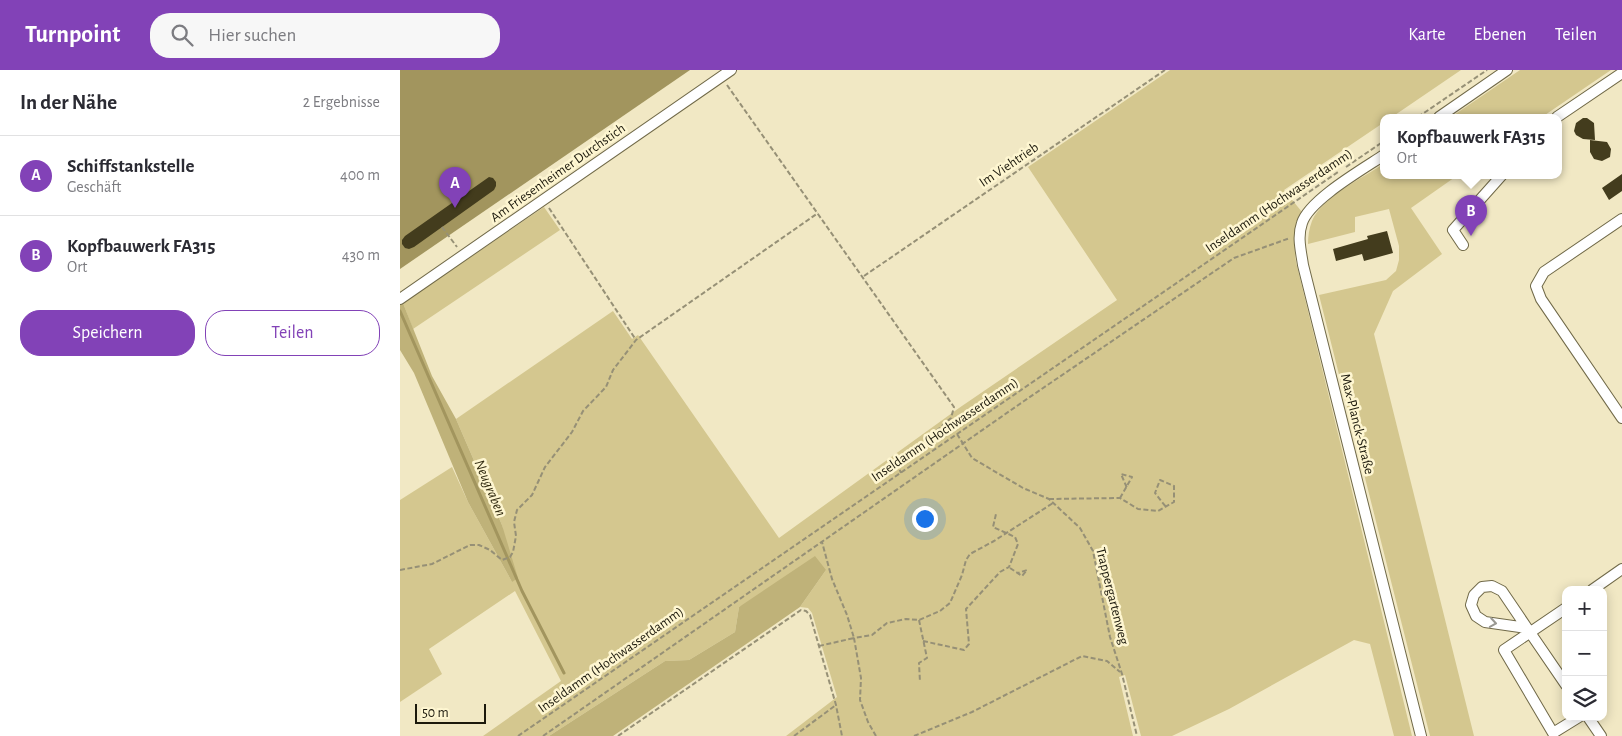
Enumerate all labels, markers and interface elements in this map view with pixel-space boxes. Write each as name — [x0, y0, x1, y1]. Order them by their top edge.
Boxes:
search box — [150, 13, 500, 58]
icon: search — [168, 21, 196, 49]
text: Turnpoint — [25, 23, 120, 47]
text: Hier suchen — [208, 26, 296, 45]
text: Karte — [1408, 26, 1446, 44]
text: Ebenen — [1474, 26, 1527, 44]
text: Teilen — [1555, 26, 1597, 44]
text: In der Nähe — [20, 92, 117, 113]
text: 2 Ergebnisse — [303, 94, 380, 110]
popup — [1380, 114, 1562, 179]
street label: Am Friesenheimer Durchstich — [488, 121, 628, 225]
text: Kopfbauwerk FA315 — [1397, 128, 1545, 147]
street label: Im Viehtrieb — [977, 140, 1041, 190]
street label: Inseldamm (Hochwasserdamm) — [1203, 147, 1355, 255]
text: Ort — [1397, 150, 1417, 166]
text: Schiffstankstelle — [67, 157, 195, 176]
text: A — [31, 167, 41, 183]
text: 400 m — [340, 167, 380, 183]
pin: A — [439, 167, 471, 208]
text: Geschäft — [67, 179, 121, 195]
pin: B — [1455, 195, 1487, 236]
text: Kopfbauwerk FA315 — [67, 237, 216, 256]
text: B — [31, 247, 41, 263]
text: 430 m — [342, 247, 380, 263]
text: Ort — [67, 259, 87, 275]
button: Speichern — [20, 310, 195, 356]
button: Teilen — [205, 310, 380, 356]
street label: Max-Planck-Straße — [1338, 372, 1376, 476]
street label: Inseldamm (Hochwasserdamm) — [869, 376, 1021, 484]
water label: Neugraben — [471, 458, 509, 518]
your location — [912, 506, 938, 532]
street label: Trappergartenweg — [1093, 546, 1131, 646]
map controls — [1562, 586, 1607, 721]
button: + — [1562, 586, 1607, 631]
street label: Inseldamm (Hochwasserdamm) — [536, 604, 686, 716]
one-way arrow — [1489, 617, 1497, 628]
button: − — [1562, 631, 1607, 676]
button: layers — [1562, 676, 1607, 721]
scale bar — [415, 701, 486, 724]
text: 50 m — [422, 706, 449, 720]

